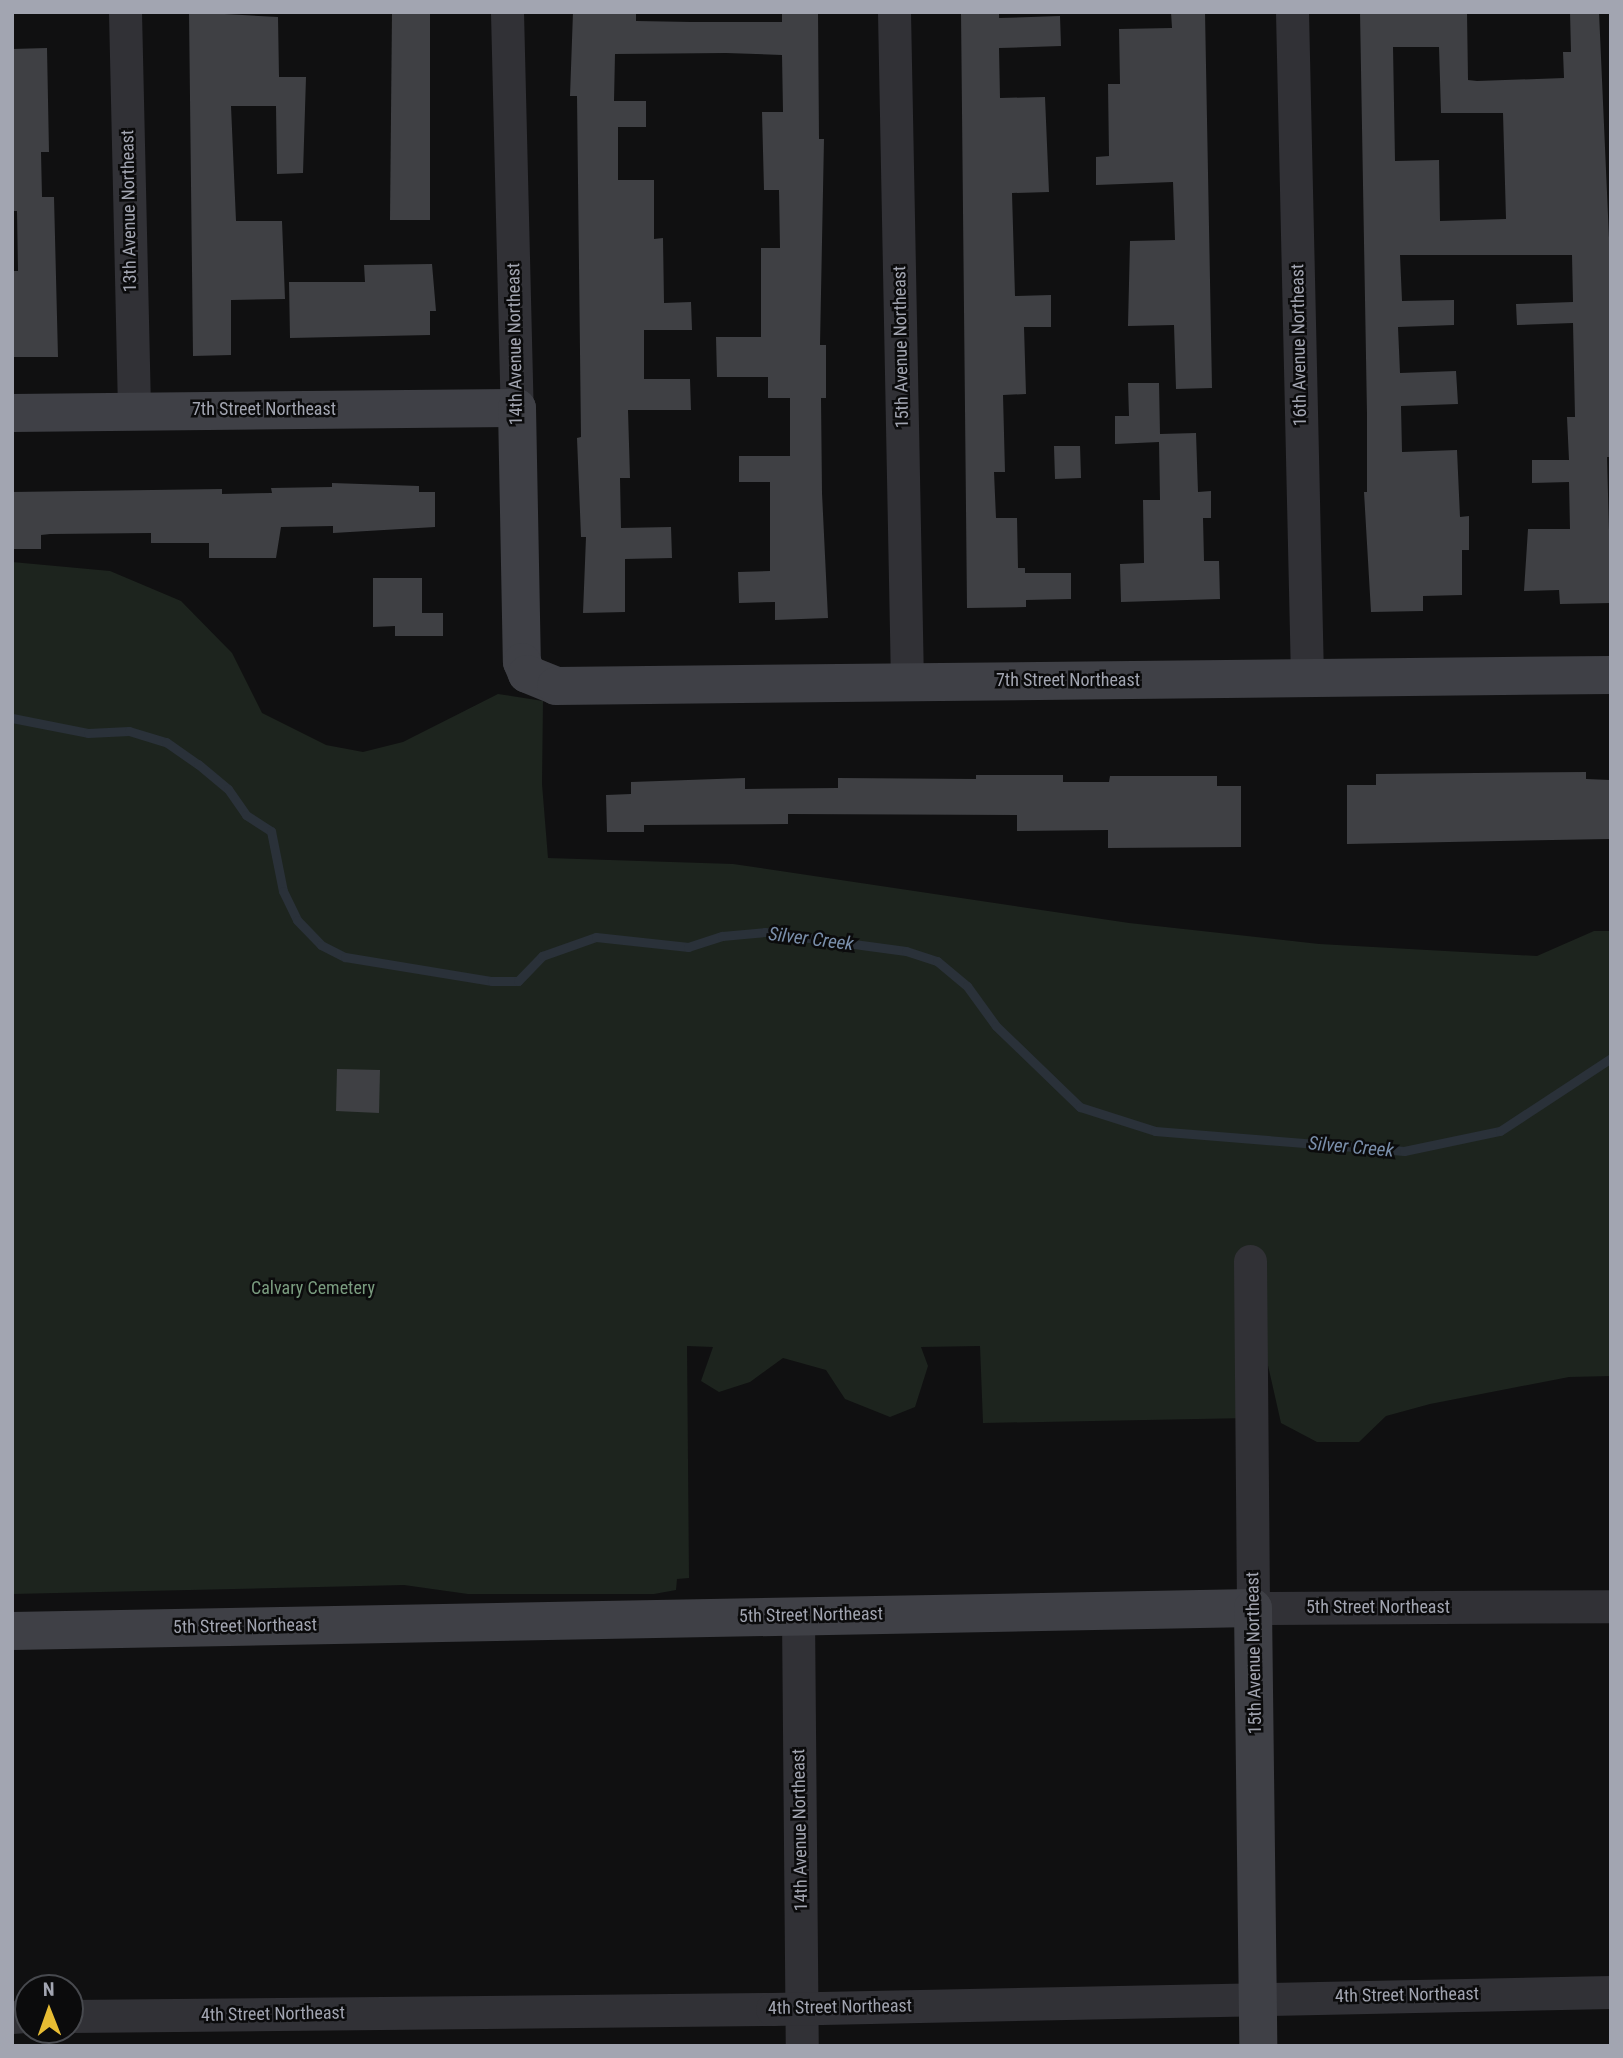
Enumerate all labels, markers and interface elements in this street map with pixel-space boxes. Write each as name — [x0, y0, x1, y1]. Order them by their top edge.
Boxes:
street label: 13th Avenue Northeast — [117, 130, 141, 292]
street label: 14th Avenue Northeast — [503, 263, 527, 425]
street label: 16th Avenue Northeast — [1287, 264, 1311, 426]
street label: 15th Avenue Northeast — [889, 266, 913, 428]
street label: 7th Street Northeast — [192, 398, 336, 420]
street label: 7th Street Northeast — [996, 669, 1140, 691]
water label: Silver Creek — [767, 922, 855, 956]
water label: Silver Creek — [1307, 1132, 1395, 1162]
park label: Calvary Cemetery — [251, 1277, 375, 1299]
street label: 15th Avenue Northeast — [1242, 1572, 1266, 1734]
street label: 5th Street Northeast — [1306, 1596, 1450, 1618]
street label: 5th Street Northeast — [739, 1603, 883, 1627]
street label: 5th Street Northeast — [173, 1614, 317, 1638]
street label: 14th Avenue Northeast — [788, 1749, 812, 1911]
north arrow — [14, 1974, 84, 2044]
text: N — [43, 1978, 55, 2001]
street label: 4th Street Northeast — [1335, 1983, 1479, 2007]
street label: 4th Street Northeast — [768, 1995, 912, 2019]
street label: 4th Street Northeast — [201, 2002, 345, 2026]

